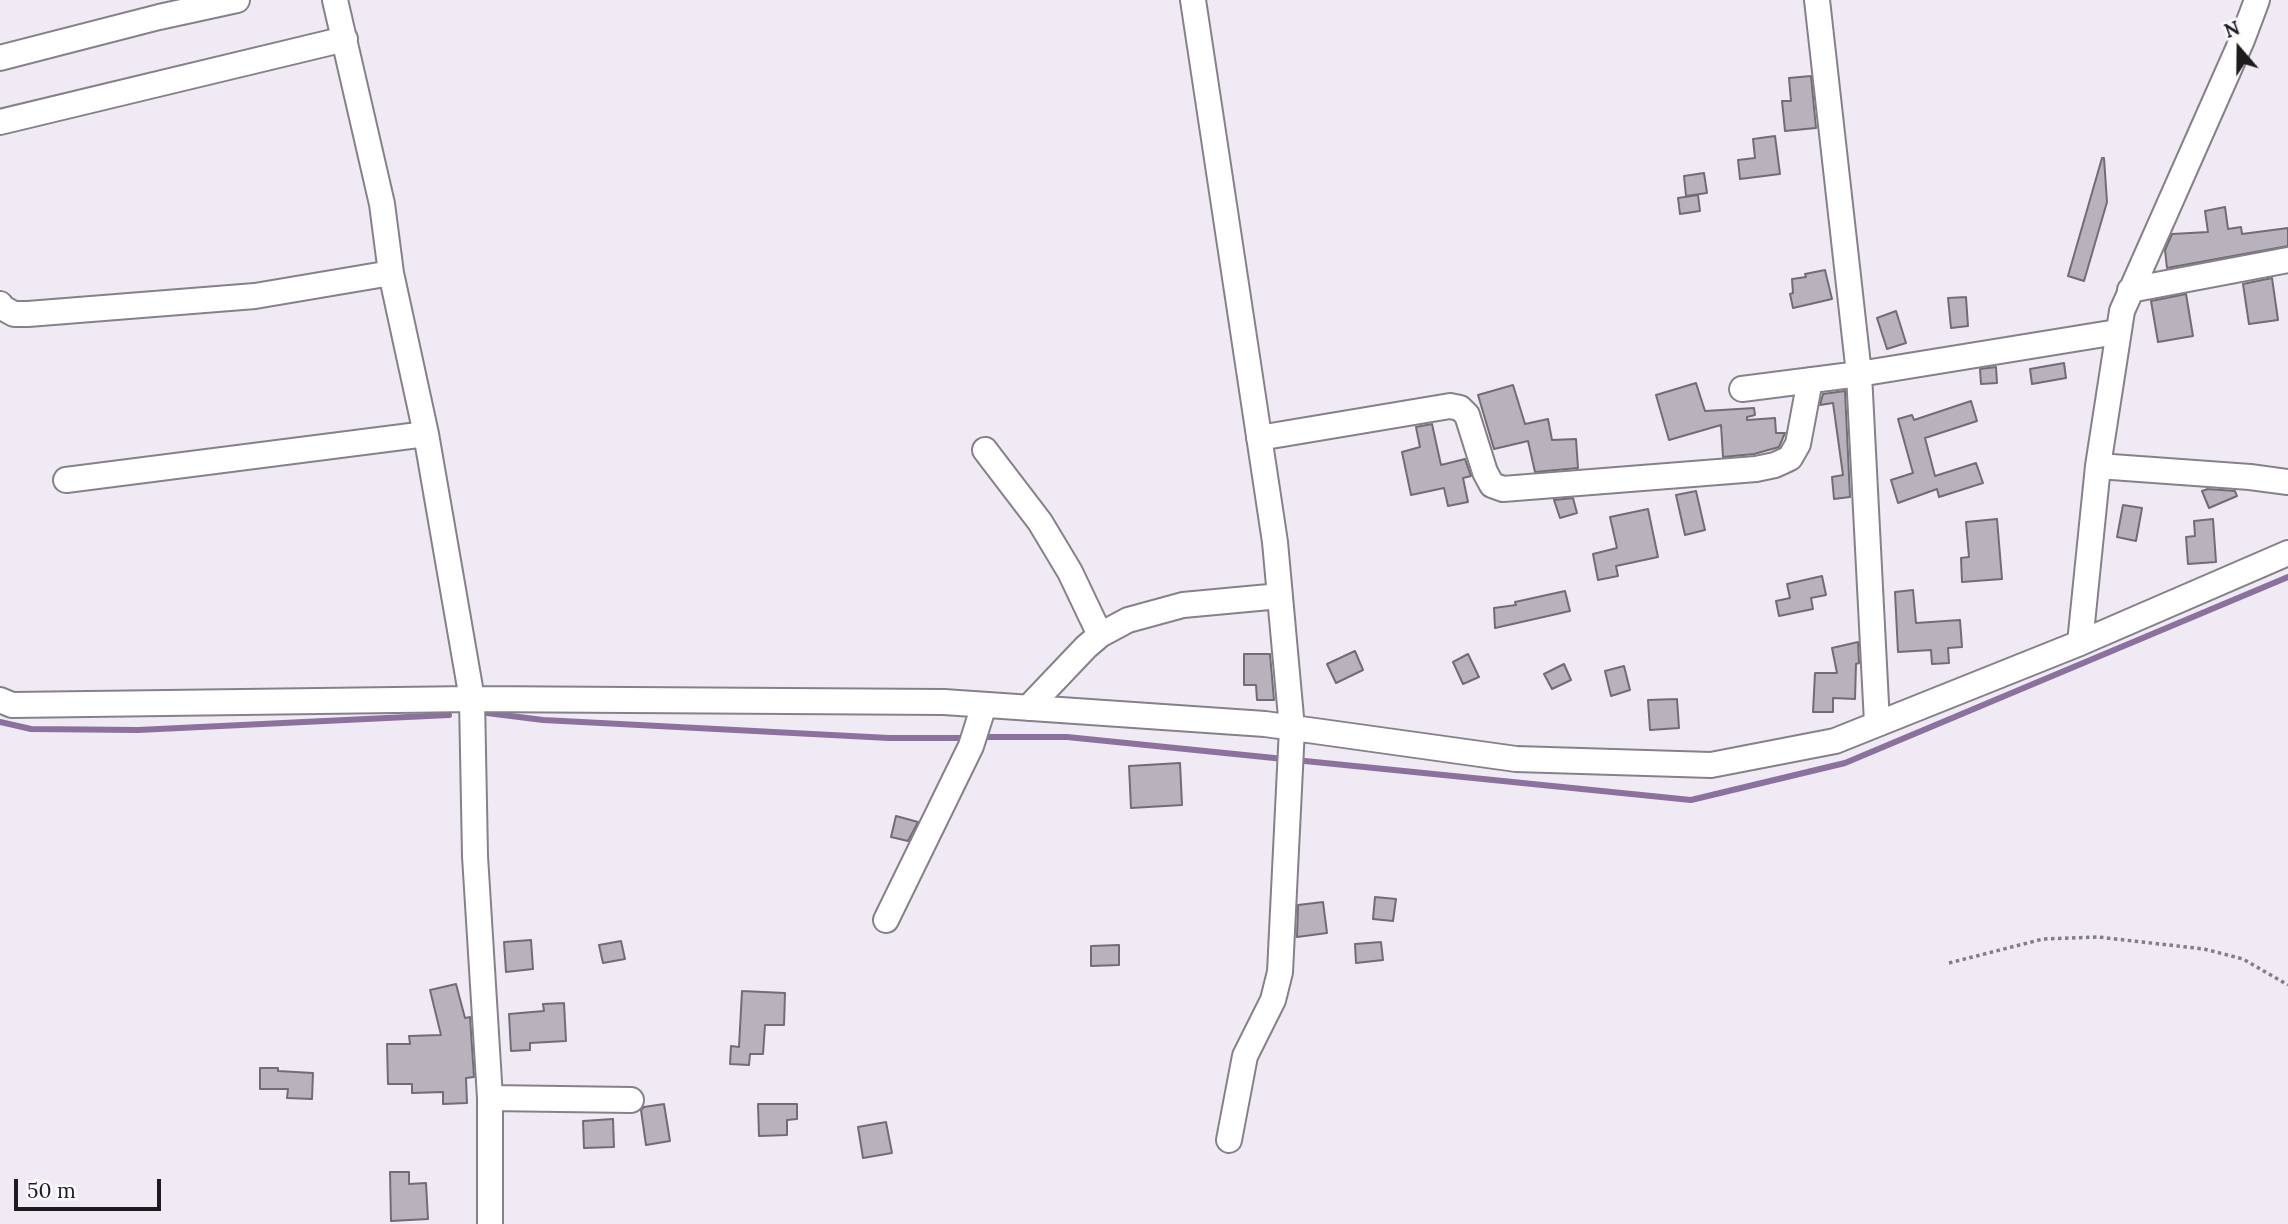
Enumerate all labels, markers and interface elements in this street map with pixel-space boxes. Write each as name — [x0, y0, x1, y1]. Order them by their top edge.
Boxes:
north arrow — [2204, 14, 2274, 84]
text: N — [2221, 15, 2243, 43]
scale bar — [18, 1164, 164, 1208]
text: 50 m — [27, 1177, 76, 1204]

